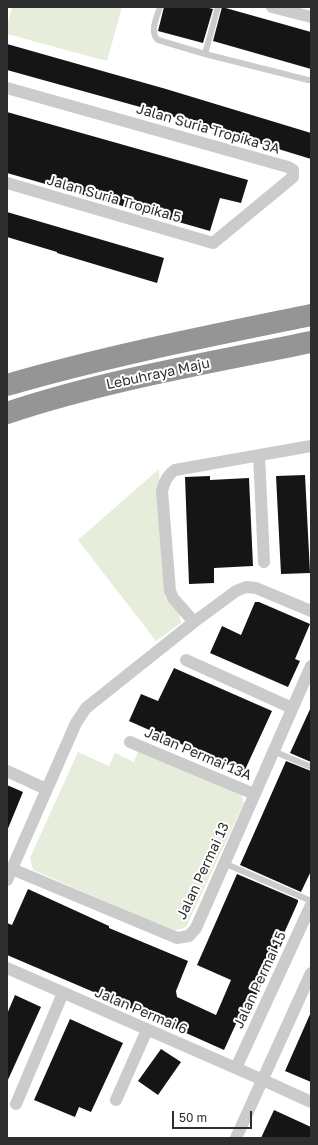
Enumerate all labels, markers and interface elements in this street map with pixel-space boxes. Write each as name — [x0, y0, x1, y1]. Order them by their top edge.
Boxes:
street label: Jalan Suria Tropika 3A — [134, 100, 282, 158]
street label: Jalan Suria Tropika 5 — [45, 172, 183, 226]
street label: Lebuhraya Maju — [105, 355, 211, 393]
street label: Jalan Permai 13A — [142, 724, 254, 784]
street label: Jalan Permai 13 — [173, 820, 233, 922]
street label: Jalan Permai 15 — [230, 929, 290, 1031]
street label: Jalan Permai 6 — [92, 984, 190, 1038]
scale bar — [174, 1103, 254, 1129]
text: 50 m — [179, 1110, 207, 1125]

